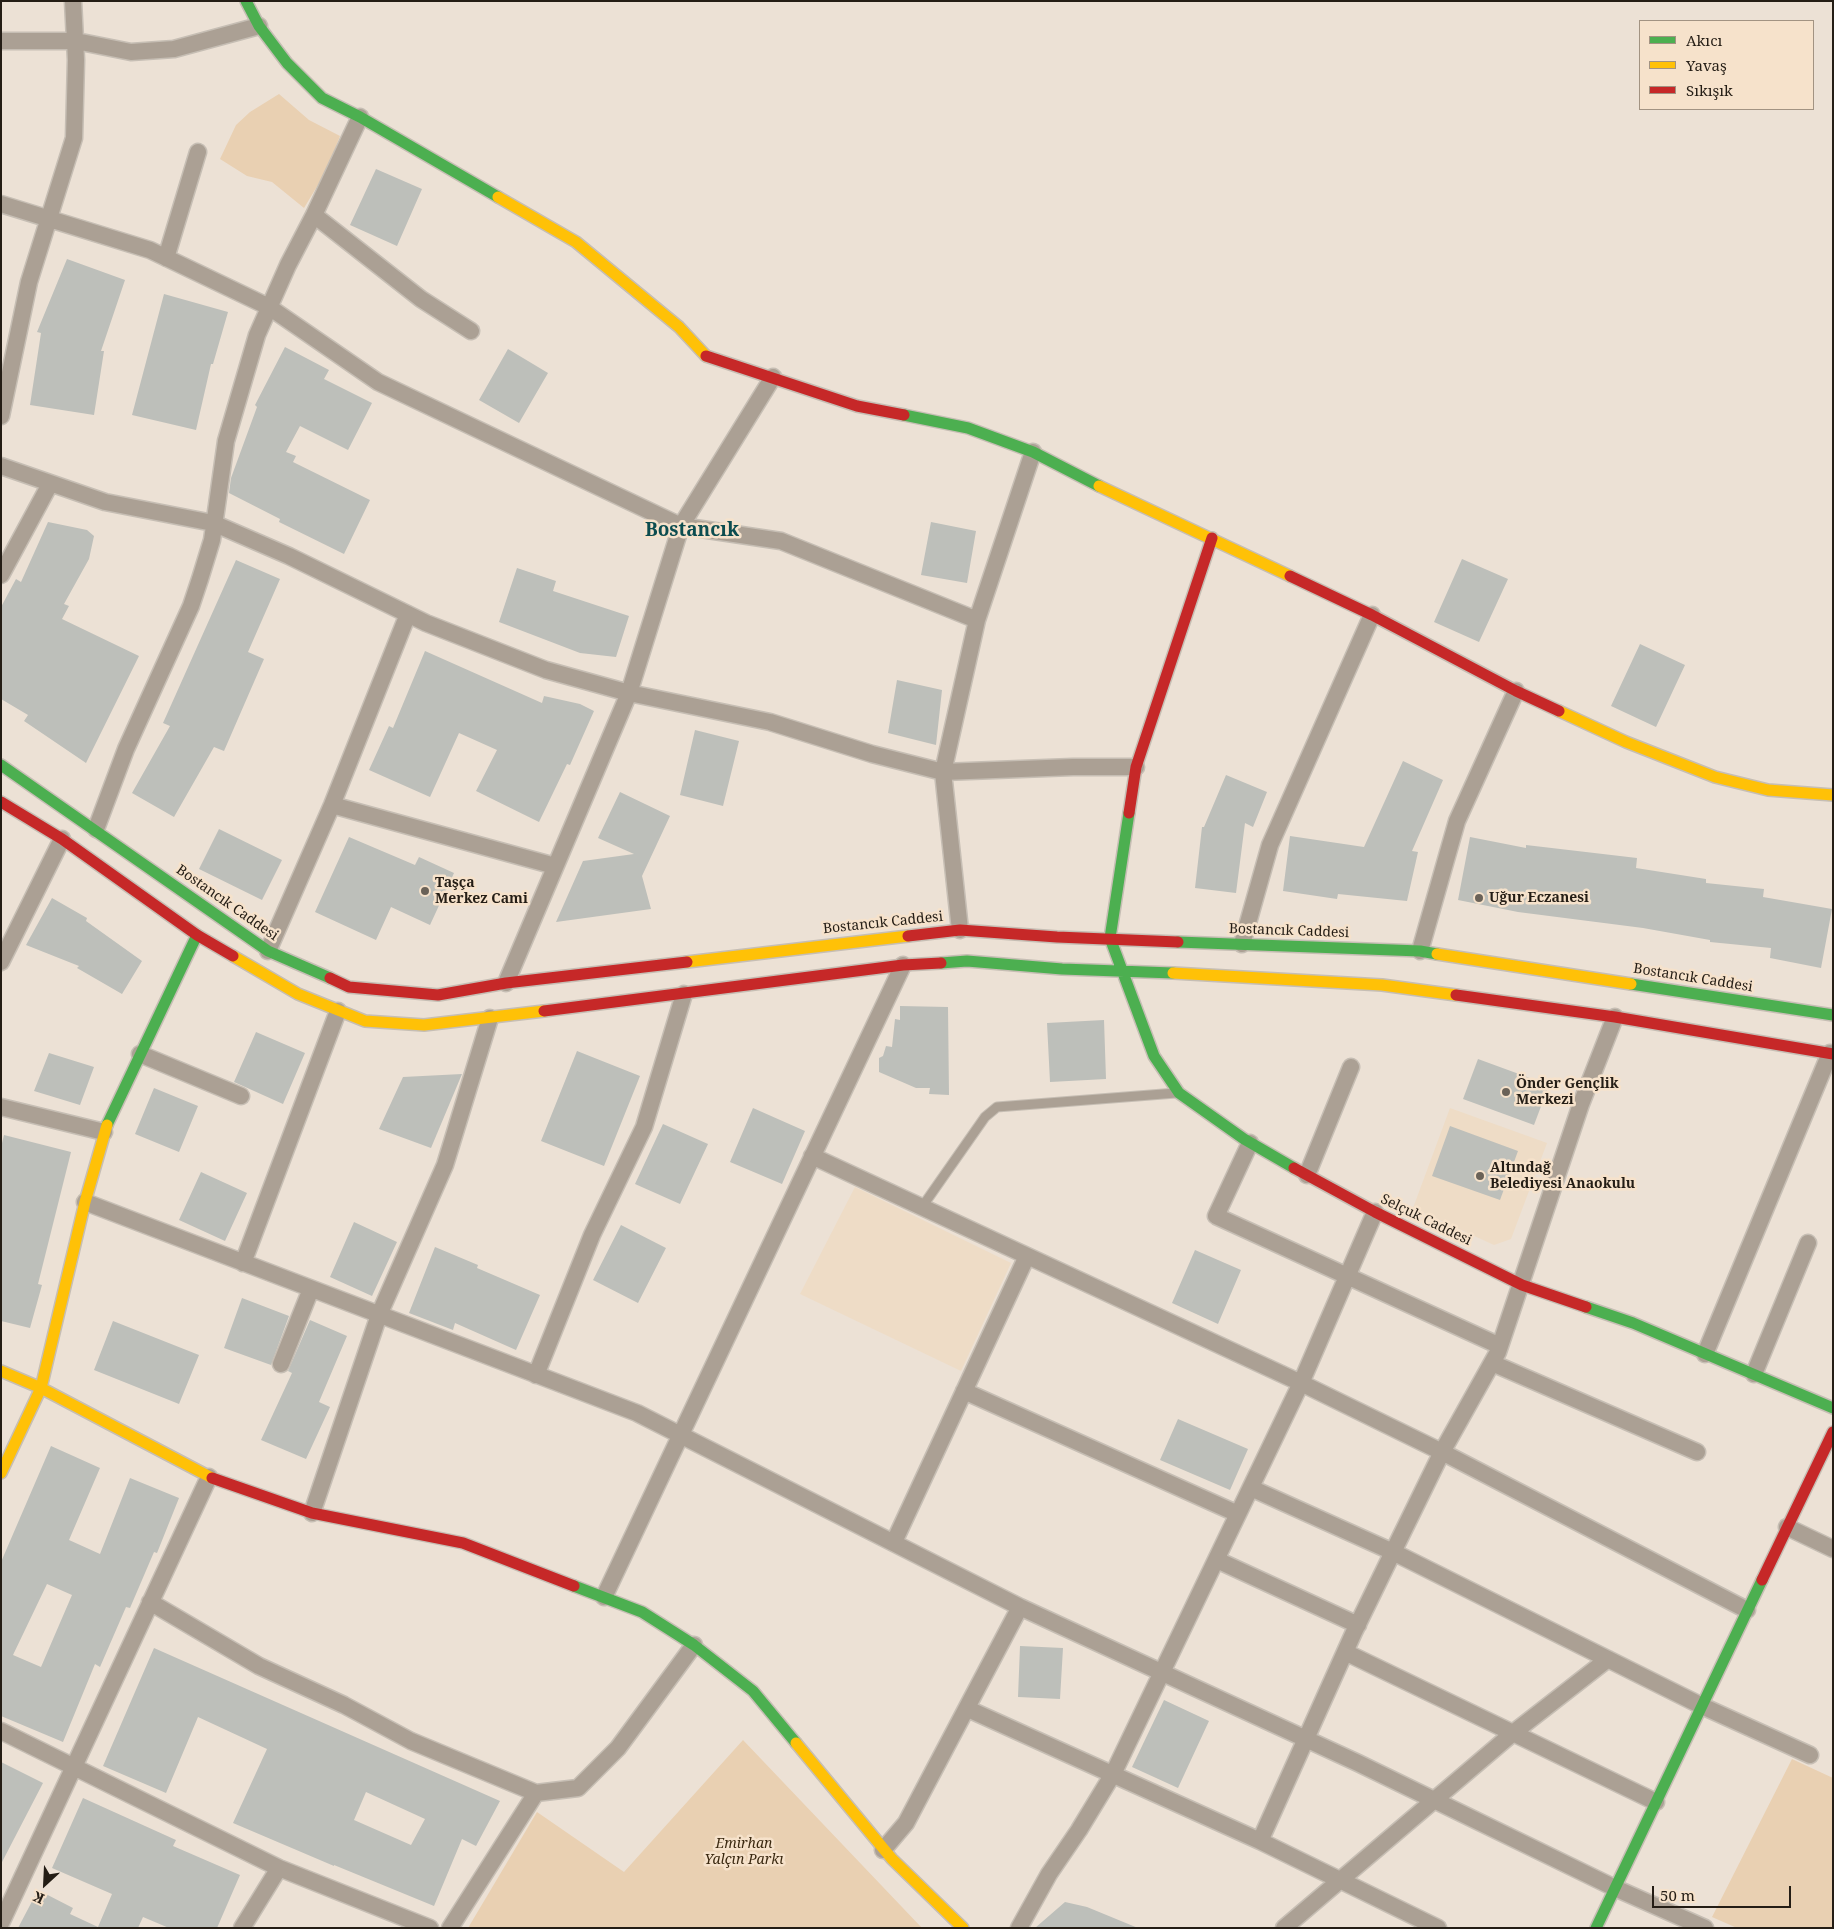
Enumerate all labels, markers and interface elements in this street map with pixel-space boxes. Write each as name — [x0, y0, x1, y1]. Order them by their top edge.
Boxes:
legend — [1639, 20, 1814, 110]
text: Akıcı — [1686, 30, 1722, 50]
text: Yavaş — [1686, 55, 1727, 75]
text: Sıkışık — [1686, 80, 1733, 100]
district label: Bostancık — [645, 520, 739, 542]
street label: Bostancık Caddesi — [173, 862, 281, 944]
place label: Taşça Merkez Cami — [435, 875, 528, 908]
marker: Taşça Merkez Cami — [419, 885, 431, 897]
place label: Uğur Eczanesi — [1489, 890, 1589, 906]
marker: Uğur Eczanesi — [1473, 892, 1485, 904]
street label: Bostancık Caddesi — [822, 908, 944, 938]
street label: Bostancık Caddesi — [1228, 921, 1350, 941]
street label: Bostancık Caddesi — [1632, 960, 1754, 996]
place label: Önder Gençlik Merkezi — [1516, 1076, 1619, 1108]
marker: Önder Gençlik Merkezi — [1500, 1086, 1512, 1098]
place label: Altındağ Belediyesi Anaokulu — [1490, 1160, 1635, 1192]
marker: Altındağ Belediyesi Anaokulu — [1474, 1170, 1486, 1182]
street label: Selçuk Caddesi — [1378, 1191, 1474, 1249]
park label: Emirhan Yalçın Parkı — [705, 1836, 783, 1868]
north arrow — [20, 1859, 70, 1909]
scale bar — [1654, 1876, 1793, 1908]
text: 50 m — [1660, 1885, 1695, 1905]
text: K — [30, 1887, 47, 1909]

